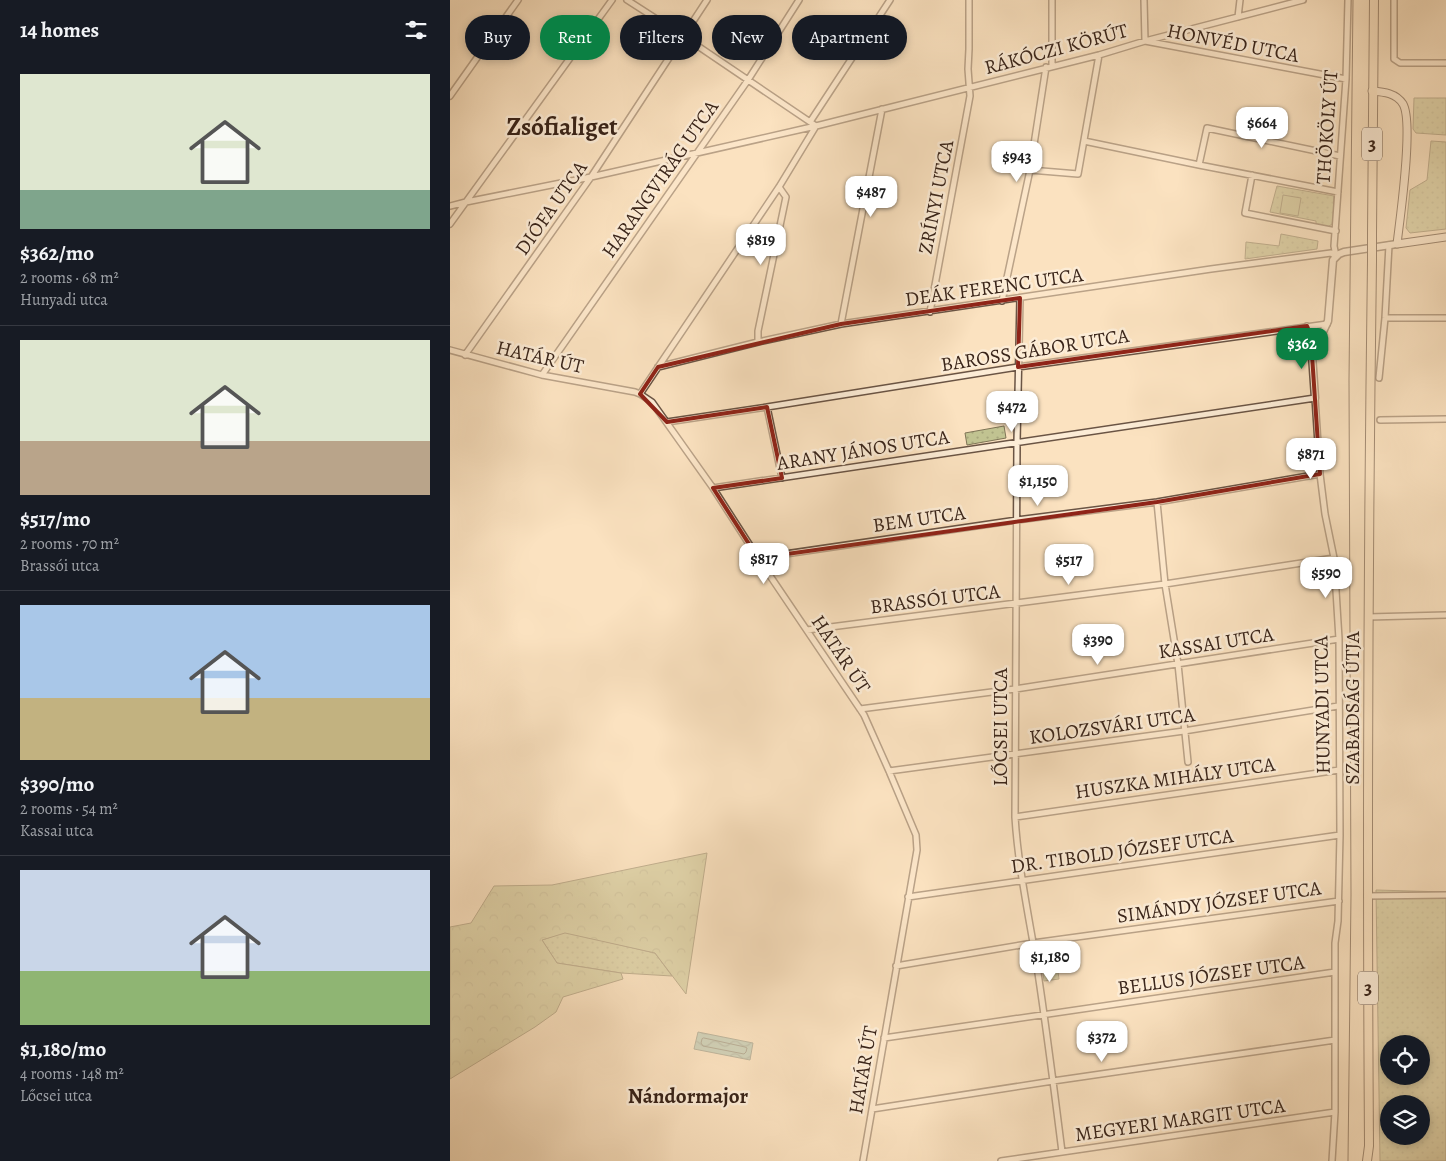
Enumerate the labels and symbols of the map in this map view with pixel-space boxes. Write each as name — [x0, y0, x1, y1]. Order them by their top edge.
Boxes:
street label: RÁKÓCZI KÖRÚT — [981, 17, 1131, 81]
street label: HONVÉD UTCA — [1165, 17, 1302, 69]
street label: THÖKÖLY ÚT — [1310, 69, 1344, 185]
street label: HARANGVIRÁG UTCA — [595, 94, 725, 263]
pin: $664 — [1232, 106, 1292, 149]
district label: Zsófialiget — [506, 110, 618, 144]
road number: 3 — [1362, 128, 1382, 160]
street label: ZRÍNYI UTCA — [912, 137, 960, 256]
pin: $943 — [987, 140, 1047, 183]
street label: DIÓFA UTCA — [509, 155, 594, 260]
pin: $487 — [841, 176, 901, 218]
pin: $819 — [731, 224, 791, 266]
street label: DEÁK FERENC UTCA — [903, 261, 1085, 313]
street label: BAROSS GÁBOR UTCA — [939, 322, 1131, 378]
pin: $362 — [1272, 328, 1332, 370]
street label: HATÁR ÚT — [494, 334, 586, 380]
pin: $472 — [982, 390, 1042, 433]
street label: ARANY JÁNOS UTCA — [774, 423, 951, 477]
pin: $871 — [1281, 438, 1341, 480]
pin: $1,150 — [997, 464, 1079, 507]
street label: BEM UTCA — [871, 499, 967, 539]
pin: $817 — [734, 542, 794, 585]
pin: $517 — [1039, 544, 1099, 586]
pin: $590 — [1296, 556, 1356, 599]
street label: BRASSÓI UTCA — [869, 578, 1002, 620]
street label: HATÁR ÚT — [805, 610, 877, 698]
street label: KASSAI UTCA — [1156, 621, 1276, 665]
pin: $390 — [1068, 624, 1128, 666]
street label: SZABADSÁG ÚTJA — [1339, 631, 1366, 785]
street label: HUNYADI UTCA — [1307, 635, 1337, 774]
street label: LŐCSEI UTCA — [987, 667, 1014, 786]
street label: KOLOZSVÁRI UTCA — [1027, 701, 1197, 751]
street label: HUSZKA MIHÁLY UTCA — [1073, 751, 1277, 805]
street label: DR. TIBOLD JÓZSEF UTCA — [1009, 822, 1235, 880]
street label: SIMÁNDY JÓZSEF UTCA — [1115, 874, 1323, 930]
pin: $1,180 — [1009, 940, 1091, 983]
street label: BELLUS JÓZSEF UTCA — [1116, 948, 1307, 1001]
road number: 3 — [1358, 971, 1378, 1004]
pin: $372 — [1072, 1020, 1132, 1063]
street label: HATÁR ÚT — [842, 1024, 884, 1116]
district label: Nándormajor — [628, 1082, 749, 1110]
street label: MEGYERI MARGIT UTCA — [1073, 1092, 1287, 1148]

